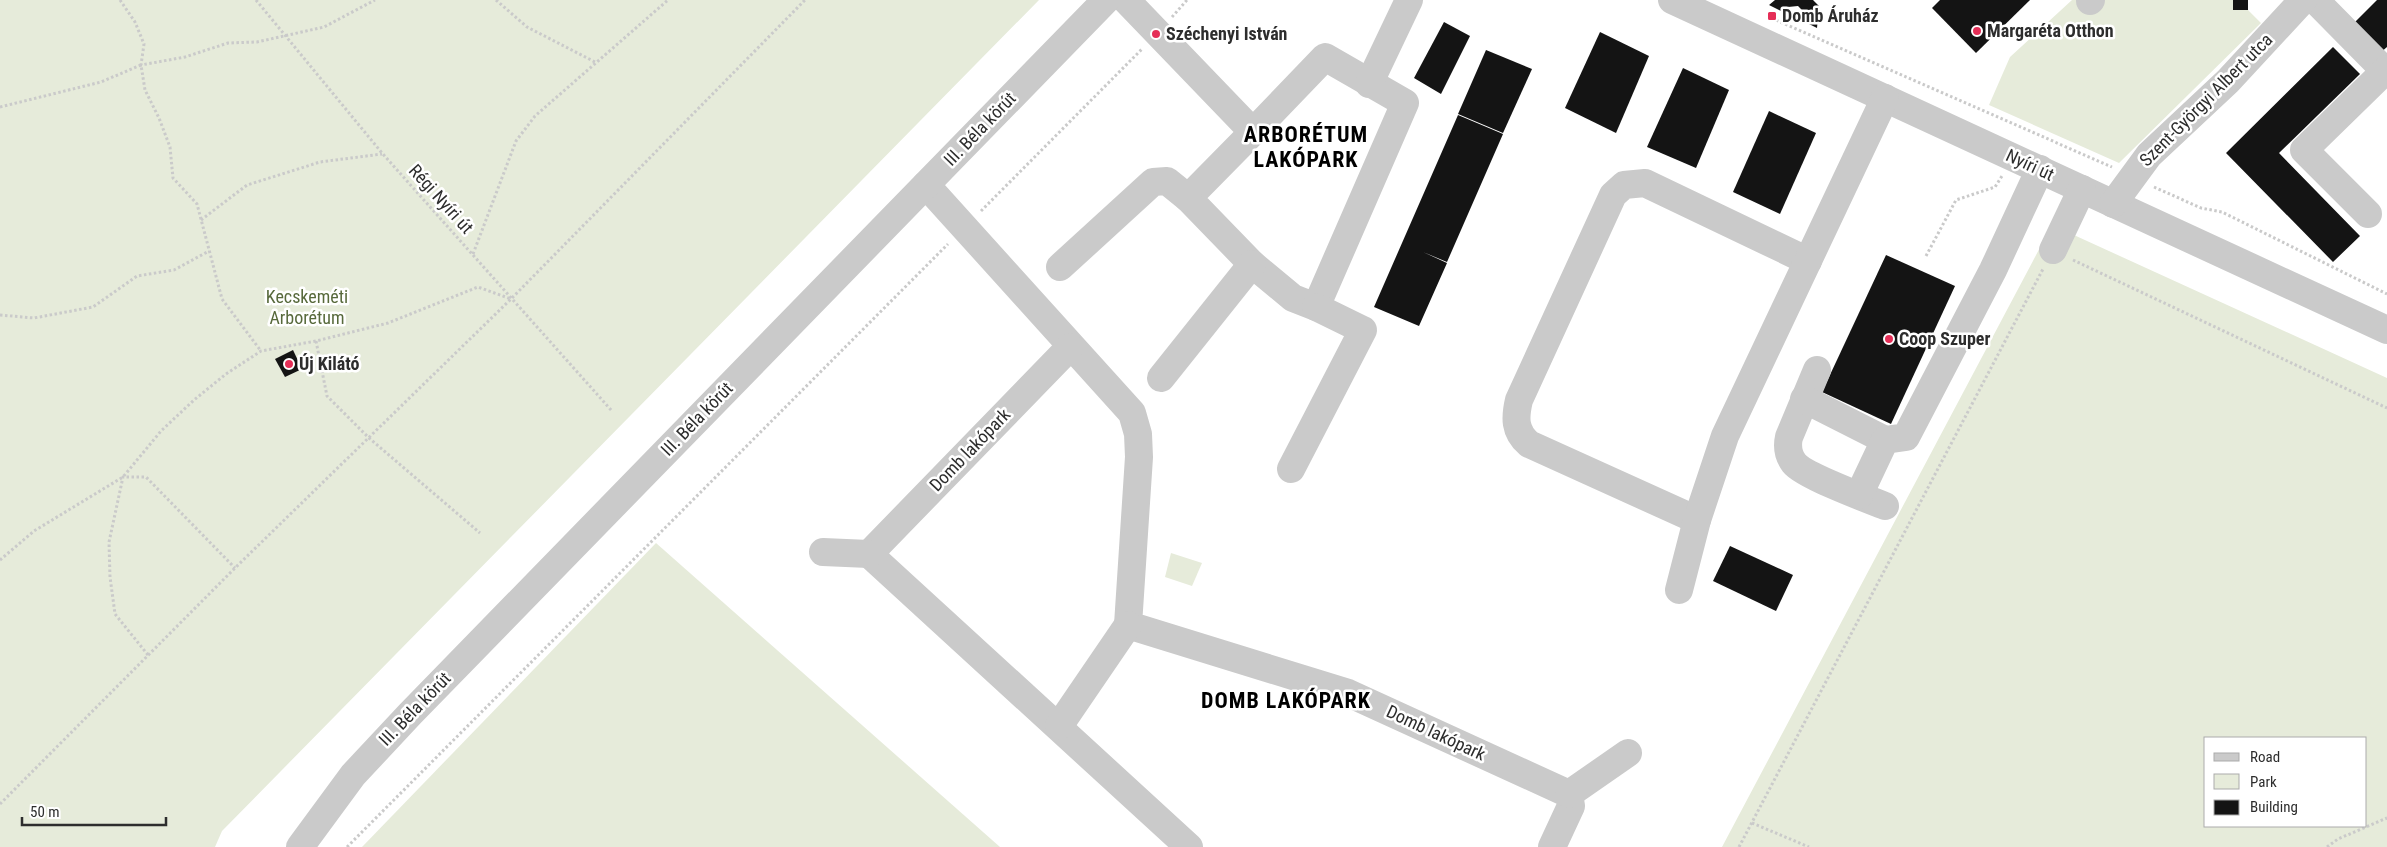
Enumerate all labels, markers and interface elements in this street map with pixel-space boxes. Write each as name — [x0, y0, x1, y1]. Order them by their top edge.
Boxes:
place label: Domb Áruház — [1782, 5, 1879, 26]
marker: Domb Áruház — [1766, 10, 1778, 22]
place label: Margaréta Otthon — [1987, 20, 2114, 41]
place label: Széchenyi István — [1166, 23, 1287, 44]
marker: Margaréta Otthon — [1971, 25, 1983, 37]
marker: Széchenyi István — [1150, 28, 1162, 40]
street label: Szent-Györgyi Albert utca — [2135, 29, 2276, 170]
street label: III. Béla körút — [939, 87, 1020, 170]
district label: ARBORÉTUM LAKÓPARK — [1244, 122, 1368, 172]
street label: Nyíri út — [2003, 144, 2058, 185]
street label: Régi Nyíri út — [405, 160, 478, 238]
park label: Kecskeméti Arborétum — [266, 286, 348, 328]
place label: Coop Szuper — [1899, 328, 1990, 349]
marker: Coop Szuper — [1883, 333, 1895, 345]
place label: Új Kilátó — [299, 353, 360, 374]
marker: Új Kilátó — [283, 358, 295, 370]
street label: III. Béla körút — [656, 377, 737, 460]
street label: Domb lakópark — [925, 404, 1014, 495]
street label: III. Béla körút — [374, 667, 455, 750]
district label: DOMB LAKÓPARK — [1201, 687, 1371, 713]
street label: Domb lakópark — [1383, 700, 1489, 765]
legend — [2204, 737, 2367, 827]
text: Road — [2250, 748, 2280, 766]
text: Park — [2250, 773, 2277, 791]
scale bar — [22, 794, 166, 826]
text: Building — [2250, 798, 2298, 816]
text: 50 m — [30, 803, 60, 821]

